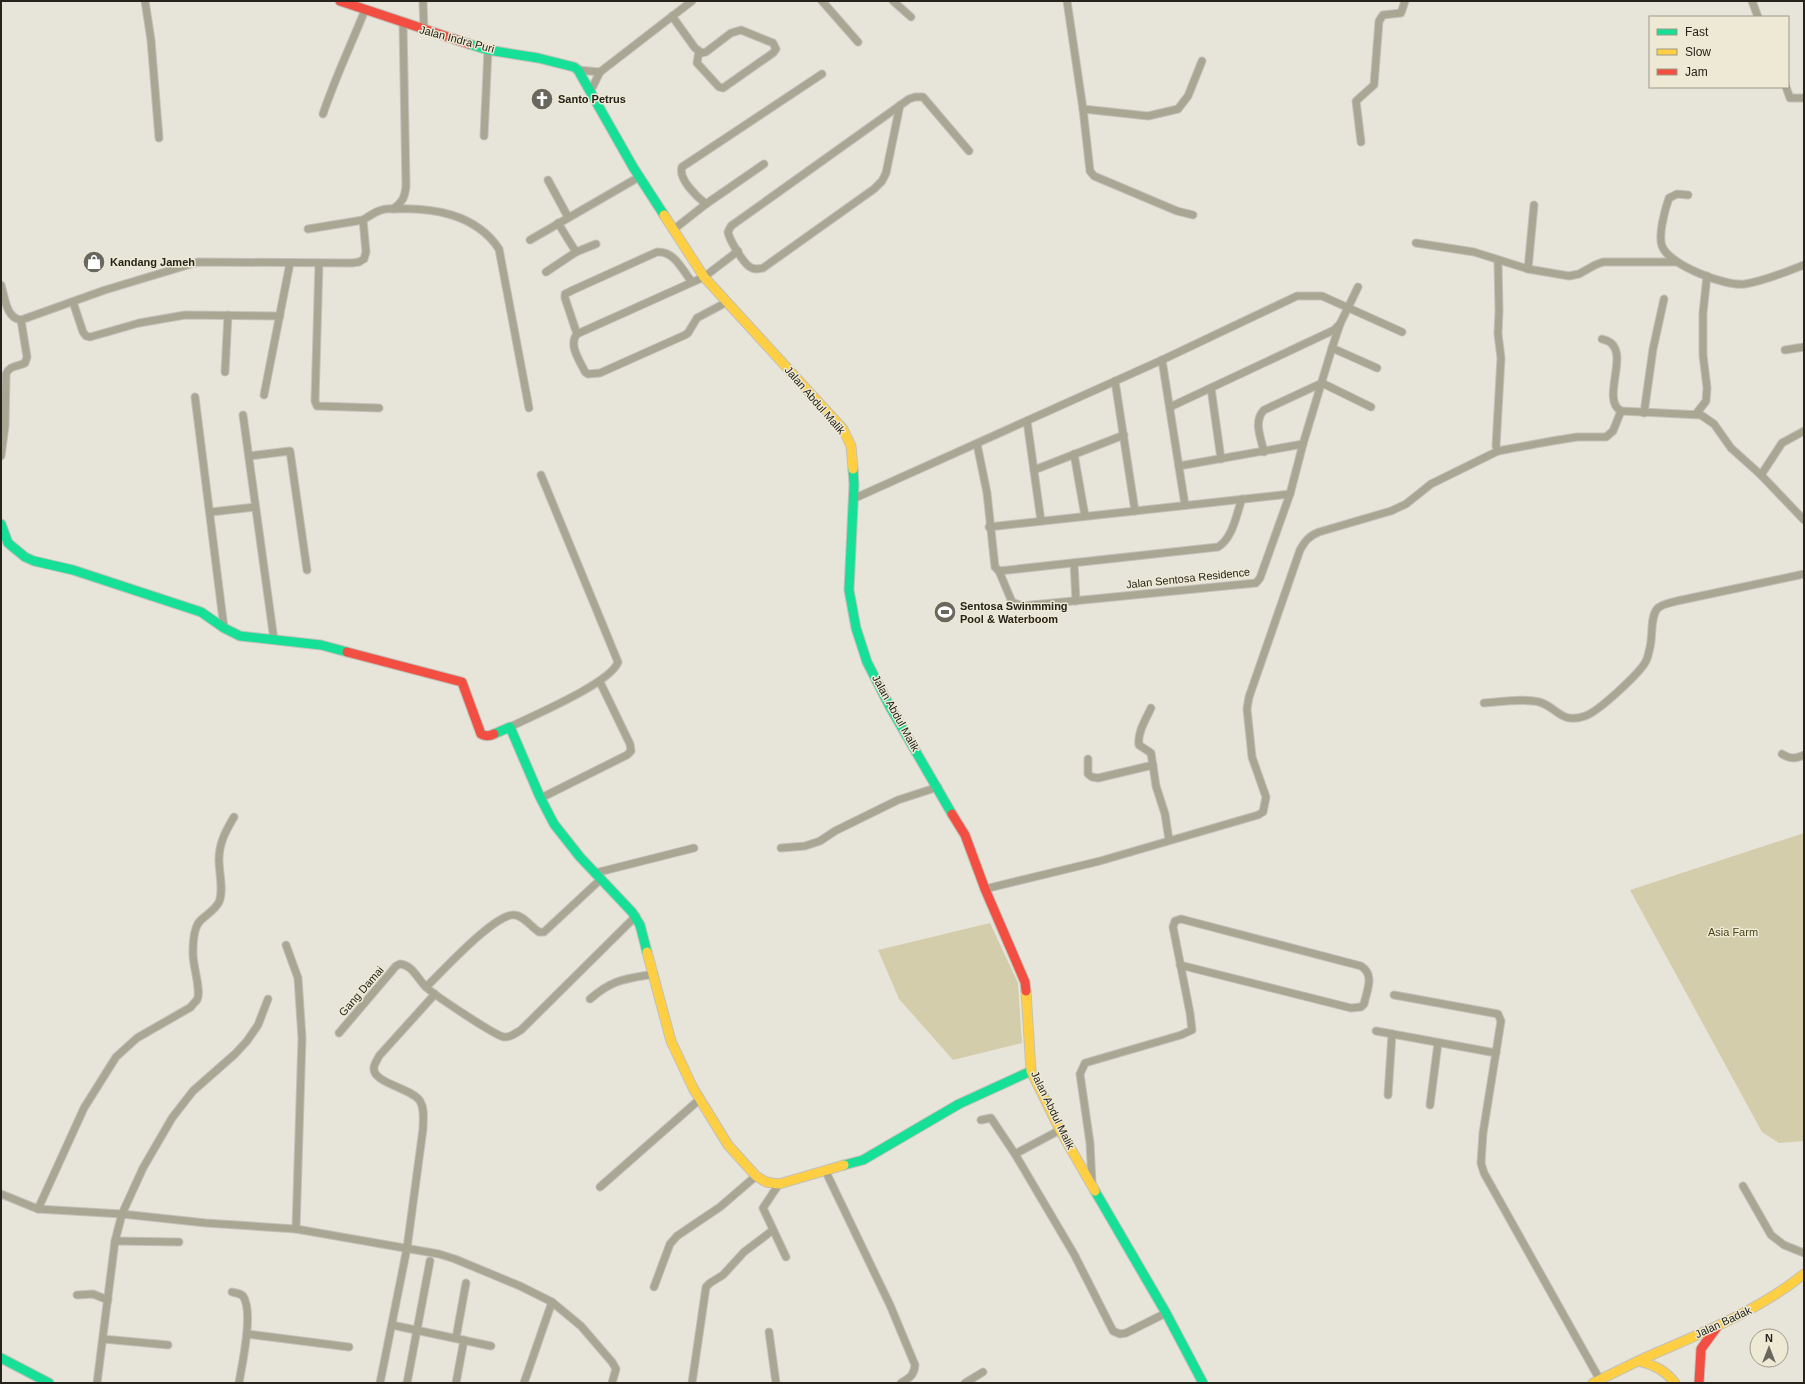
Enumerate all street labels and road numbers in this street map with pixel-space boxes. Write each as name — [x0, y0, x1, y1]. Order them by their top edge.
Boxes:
street label: Jalan Indra Puri — [418, 23, 496, 55]
street label: Jalan Abdul Malik — [782, 364, 848, 437]
street label: Jalan Sentosa Residence — [1125, 566, 1251, 590]
street label: Jalan Abdul Malik — [870, 673, 922, 754]
street label: Gang Damai — [336, 964, 386, 1018]
street label: Jalan Abdul Malik — [1029, 1069, 1077, 1152]
street label: Jalan Badak — [1693, 1304, 1753, 1340]

